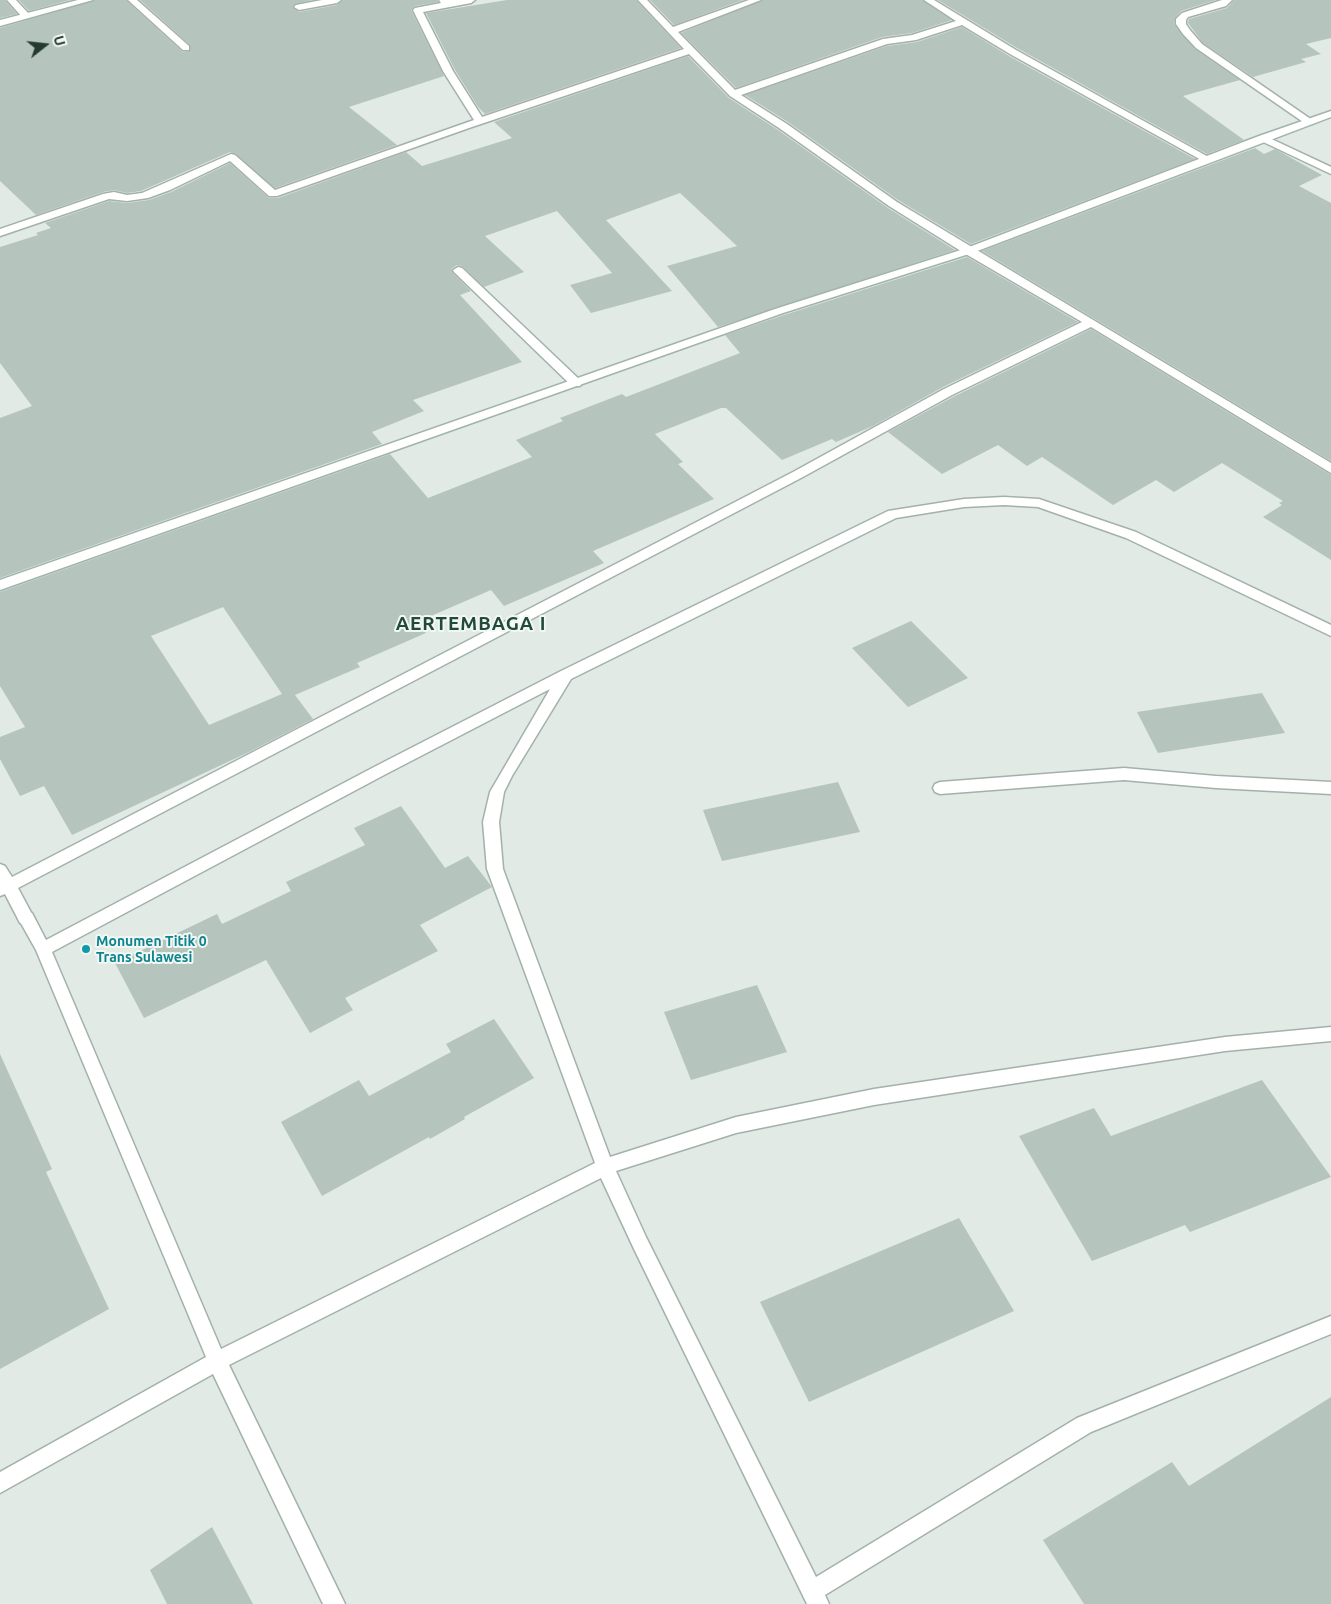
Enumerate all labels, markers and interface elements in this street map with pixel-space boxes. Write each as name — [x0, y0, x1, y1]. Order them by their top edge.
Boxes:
north arrow — [20, 20, 70, 70]
text: U — [50, 34, 68, 48]
district label: AERTEMBAGA I — [394, 613, 548, 635]
place label: Monumen Titik 0 Trans Sulawesi — [96, 933, 207, 966]
marker: Monumen Titik 0 Trans Sulawesi — [80, 943, 92, 955]

